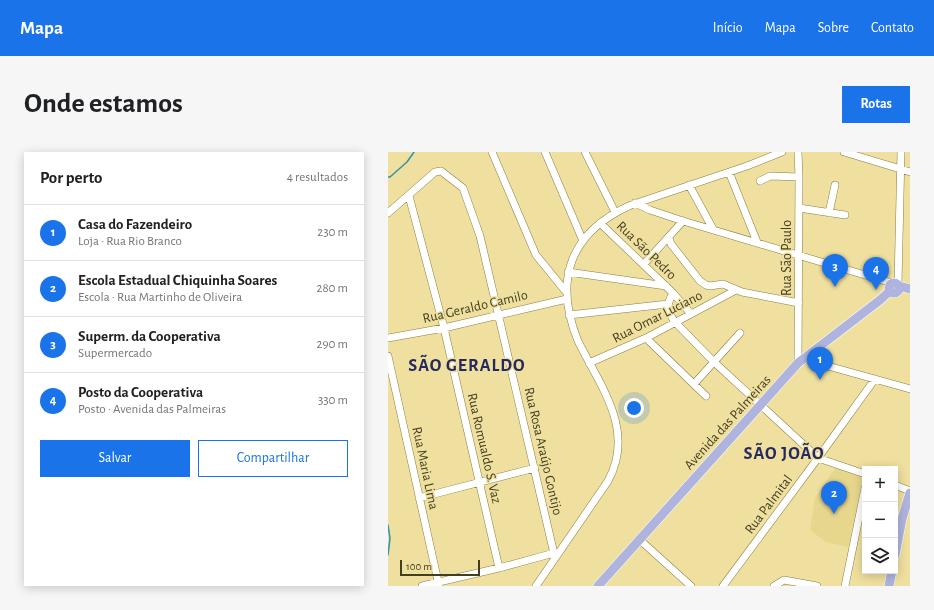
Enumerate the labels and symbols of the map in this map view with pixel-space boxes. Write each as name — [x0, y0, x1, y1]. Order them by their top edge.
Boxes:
street label: Rua São Pedro — [614, 219, 679, 283]
street label: Rua São Paulo — [780, 220, 794, 296]
pin: 3 — [822, 254, 848, 287]
pin: 4 — [863, 257, 889, 290]
street label: Rua Geraldo Camilo — [421, 288, 529, 326]
street label: Rua Omar Luciano — [610, 288, 705, 346]
pin: 1 — [807, 347, 833, 380]
district label: SÃO GERALDO — [408, 354, 526, 375]
street label: Avenida das Palmeiras — [682, 373, 774, 473]
street label: Rua Rosa Araújo Gontijo — [521, 386, 565, 517]
street label: Rua Romualdo S. Vaz — [465, 392, 504, 505]
your location — [624, 398, 644, 418]
street label: Rua Maria Lima — [409, 426, 441, 511]
district label: SÃO JOÃO — [744, 442, 824, 463]
street label: Rua Palmital — [742, 473, 795, 536]
pin: 2 — [821, 481, 847, 514]
scale bar — [400, 558, 480, 577]

